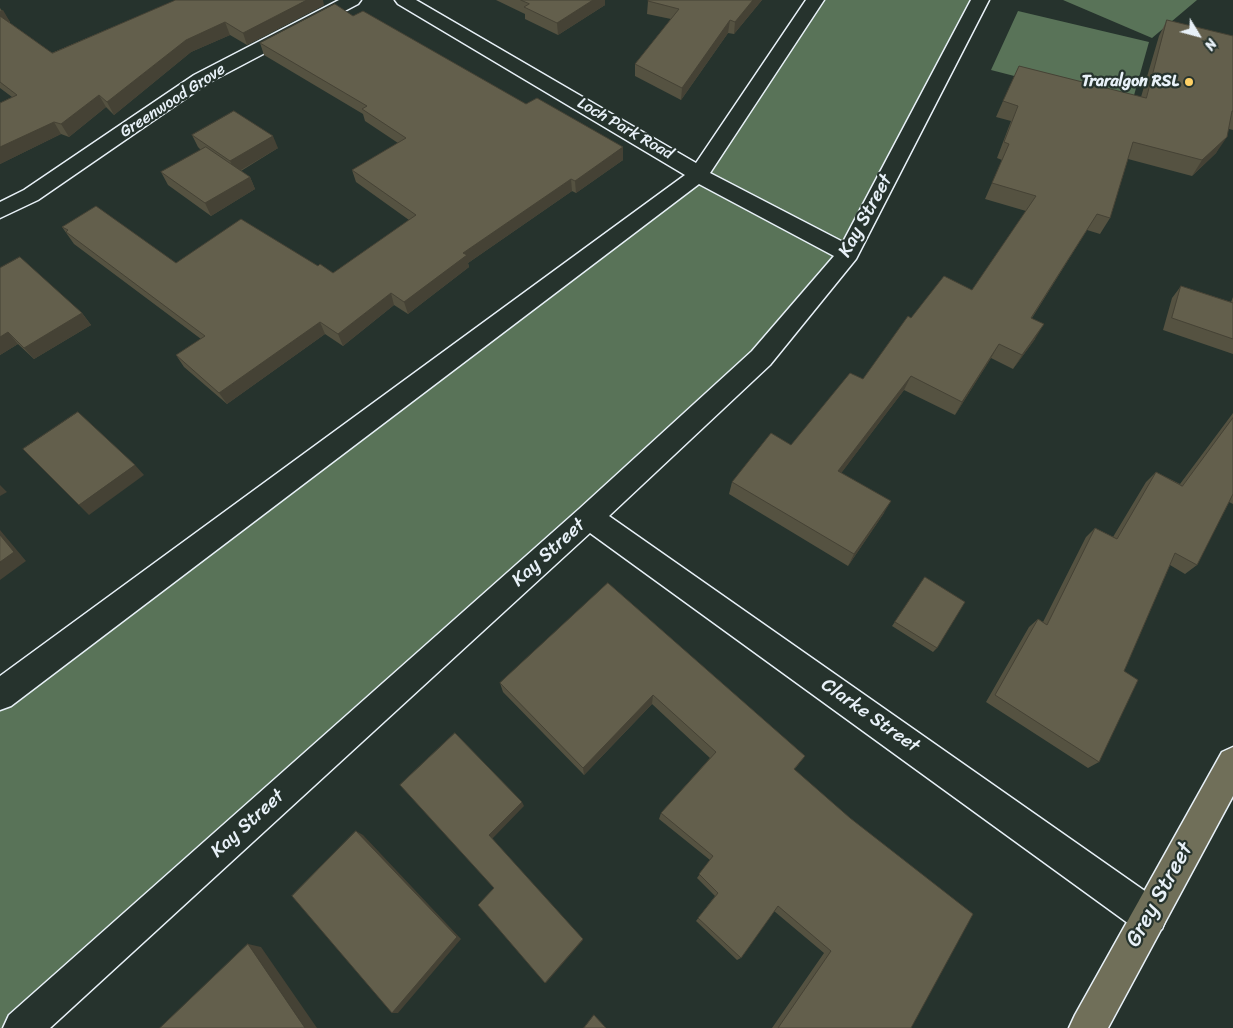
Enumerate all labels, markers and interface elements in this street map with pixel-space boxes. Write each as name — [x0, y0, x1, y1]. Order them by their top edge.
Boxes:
north arrow — [1173, 10, 1223, 60]
text: N — [1197, 33, 1223, 56]
street label: Greenwood Grove — [117, 60, 229, 142]
place label: Traralgon RSL — [1082, 72, 1179, 92]
marker: Traralgon RSL — [1183, 76, 1195, 88]
street label: Loch Park Road — [574, 94, 676, 164]
street label: Kay Street — [834, 171, 898, 261]
street label: Kay Street — [508, 514, 590, 592]
street label: Clarke Street — [817, 674, 923, 758]
street label: Kay Street — [207, 785, 289, 863]
street label: Grey Street — [1121, 838, 1199, 952]

